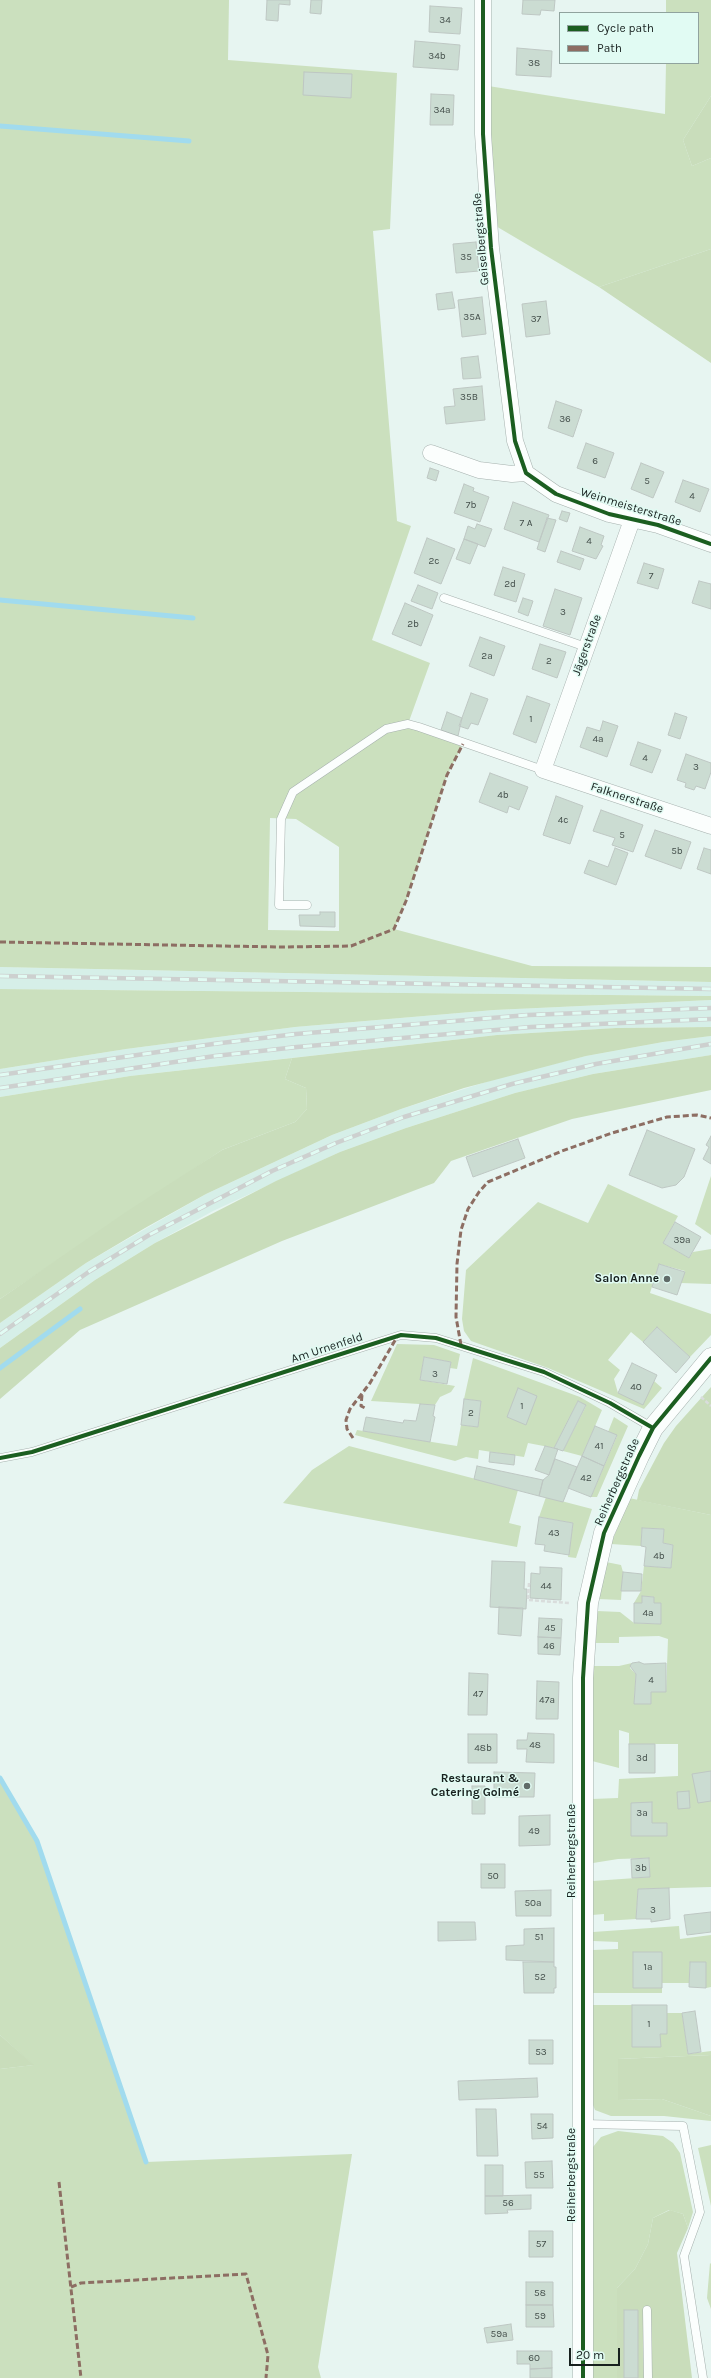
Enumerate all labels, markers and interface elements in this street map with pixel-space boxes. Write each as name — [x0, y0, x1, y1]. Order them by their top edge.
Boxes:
legend — [559, 12, 699, 64]
house number: 34 — [439, 14, 451, 26]
text: Cycle path — [597, 21, 654, 35]
text: Path — [597, 41, 622, 55]
house number: 34b — [428, 50, 446, 62]
house number: 38 — [528, 57, 540, 69]
house number: 34a — [434, 104, 450, 116]
street label: Geiselbergstraße — [470, 192, 492, 286]
house number: 35 — [460, 251, 472, 263]
house number: 35A — [463, 311, 481, 323]
house number: 37 — [531, 313, 541, 325]
house number: 35B — [460, 391, 478, 403]
house number: 36 — [559, 413, 571, 425]
house number: 6 — [592, 455, 598, 467]
house number: 5 — [644, 475, 650, 487]
street label: Weinmeisterstraße — [579, 485, 683, 529]
house number: 4 — [689, 490, 695, 502]
house number: 7b — [466, 499, 476, 511]
house number: 7 A — [520, 517, 532, 529]
house number: 4 — [586, 535, 592, 547]
house number: 2c — [429, 555, 439, 567]
house number: 7 — [649, 570, 653, 582]
house number: 2d — [504, 578, 516, 590]
house number: 3 — [560, 606, 566, 618]
street label: Jägerstraße — [569, 612, 605, 678]
house number: 2b — [407, 618, 419, 630]
house number: 2a — [481, 650, 493, 662]
house number: 2 — [546, 655, 552, 667]
house number: 1 — [529, 713, 533, 725]
house number: 4a — [592, 733, 604, 745]
house number: 4 — [642, 752, 648, 764]
house number: 3 — [693, 761, 699, 773]
street label: Falknerstraße — [589, 779, 665, 817]
house number: 4b — [497, 789, 509, 801]
house number: 4c — [558, 814, 568, 826]
house number: 5 — [619, 829, 625, 841]
house number: 5b — [671, 845, 683, 857]
house number: 39a — [673, 1234, 691, 1246]
place label: Salon Anne — [595, 1272, 659, 1286]
marker: Salon Anne — [662, 1274, 672, 1284]
street label: Am Urnenfeld — [289, 1330, 365, 1366]
house number: 3 — [432, 1368, 438, 1380]
house number: 40 — [630, 1381, 642, 1393]
house number: 1 — [520, 1400, 524, 1412]
house number: 2 — [468, 1407, 474, 1419]
street label: Reiherbergstraße — [591, 1436, 643, 1528]
house number: 41 — [595, 1440, 603, 1452]
house number: 42 — [580, 1472, 592, 1484]
house number: 43 — [548, 1527, 560, 1539]
house number: 4b — [653, 1550, 665, 1562]
house number: 44 — [540, 1580, 552, 1592]
house number: 4a — [642, 1607, 654, 1619]
house number: 45 — [544, 1622, 556, 1634]
house number: 46 — [543, 1640, 555, 1652]
house number: 4 — [648, 1674, 654, 1686]
house number: 47 — [473, 1688, 483, 1700]
house number: 47a — [539, 1694, 555, 1706]
house number: 48 — [529, 1739, 541, 1751]
house number: 48b — [474, 1742, 492, 1754]
house number: 3d — [636, 1752, 648, 1764]
place label: Restaurant & Catering Golmé — [431, 1772, 519, 1800]
marker: Restaurant & Catering Golmé — [522, 1781, 532, 1791]
street label: Reiherbergstraße — [565, 1804, 579, 1898]
house number: 3a — [636, 1807, 648, 1819]
house number: 49 — [528, 1825, 540, 1837]
house number: 3b — [635, 1862, 647, 1874]
house number: 50 — [487, 1870, 499, 1882]
house number: 50a — [524, 1897, 542, 1909]
house number: 3 — [650, 1904, 656, 1916]
house number: 51 — [535, 1931, 543, 1943]
house number: 1a — [644, 1961, 652, 1973]
house number: 52 — [534, 1971, 546, 1983]
house number: 1 — [647, 2018, 651, 2030]
house number: 53 — [535, 2046, 547, 2058]
house number: 54 — [536, 2120, 548, 2132]
street label: Reiherbergstraße — [565, 2128, 579, 2222]
house number: 55 — [533, 2169, 545, 2181]
house number: 56 — [502, 2197, 514, 2209]
house number: 57 — [536, 2238, 546, 2250]
house number: 58 — [534, 2287, 546, 2299]
house number: 59 — [534, 2310, 546, 2322]
house number: 59a — [491, 2328, 507, 2340]
scale bar — [571, 2340, 622, 2366]
text: 20 m — [576, 2348, 604, 2362]
house number: 60 — [528, 2352, 540, 2364]

